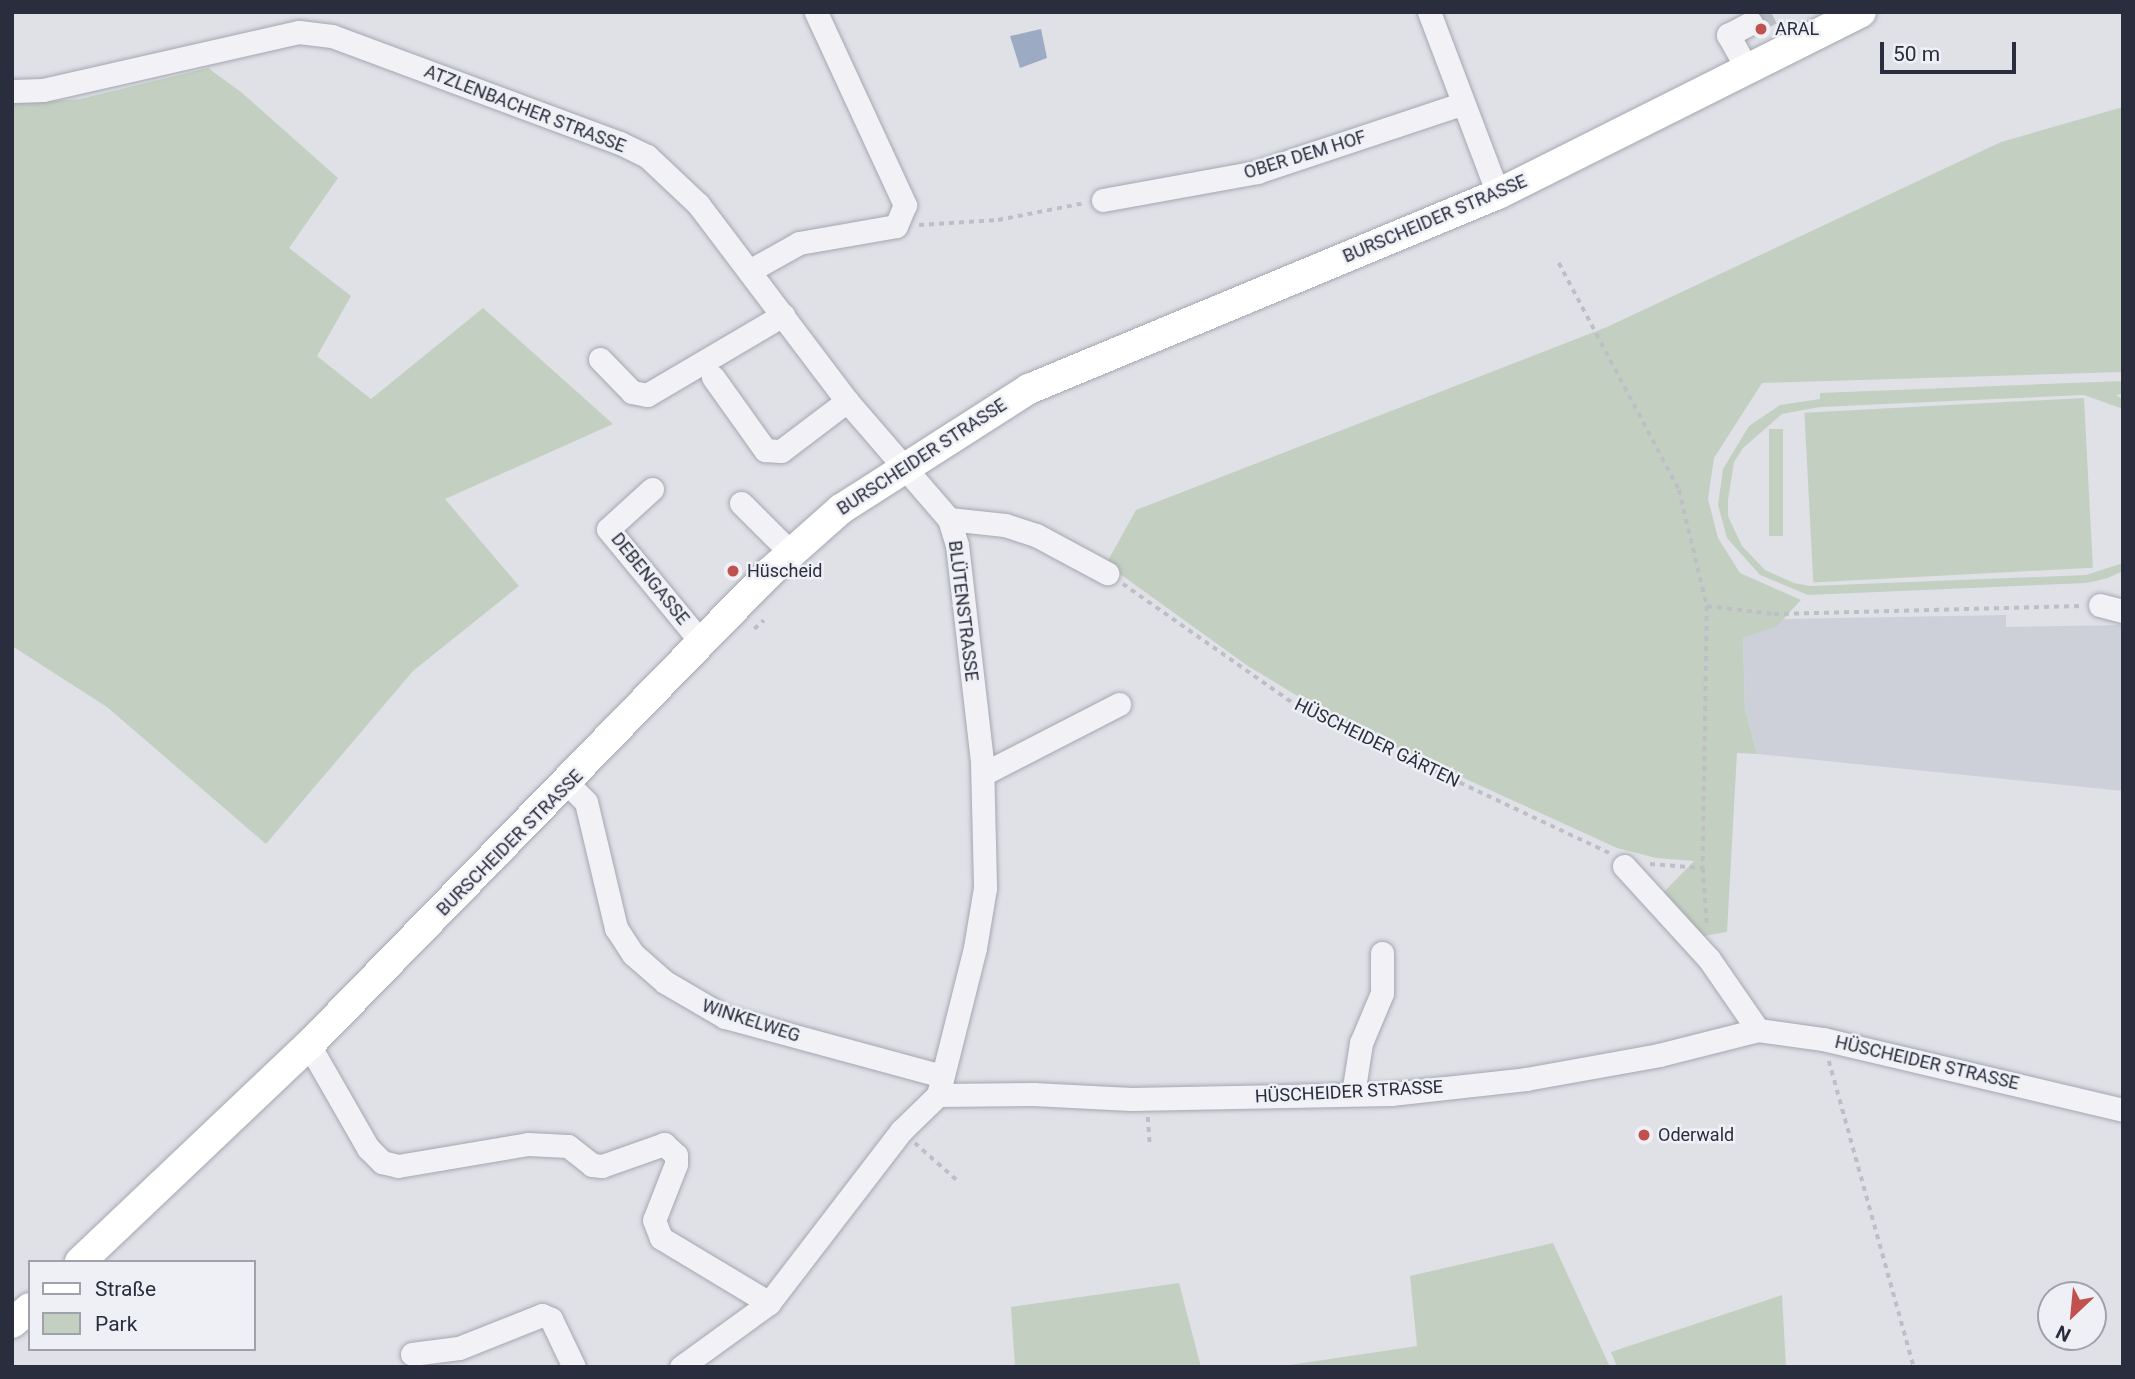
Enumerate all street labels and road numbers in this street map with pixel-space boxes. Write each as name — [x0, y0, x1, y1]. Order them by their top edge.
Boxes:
street label: ATZLENBACHER STRASSE — [421, 61, 629, 157]
street label: OBER DEM HOF — [1241, 126, 1369, 184]
street label: BURSCHEIDER STRASSE — [1340, 170, 1530, 268]
street label: BURSCHEIDER STRASSE — [833, 394, 1011, 520]
street label: DEBENGASSE — [606, 529, 694, 629]
street label: BLÜTENSTRASSE — [944, 539, 982, 683]
street label: HÜSCHEIDER GÄRTEN — [1291, 694, 1463, 792]
street label: BURSCHEIDER STRASSE — [432, 765, 588, 921]
street label: WINKELWEG — [699, 995, 803, 1047]
street label: HÜSCHEIDER STRASSE — [1833, 1031, 2021, 1095]
street label: HÜSCHEIDER STRASSE — [1254, 1076, 1444, 1108]

